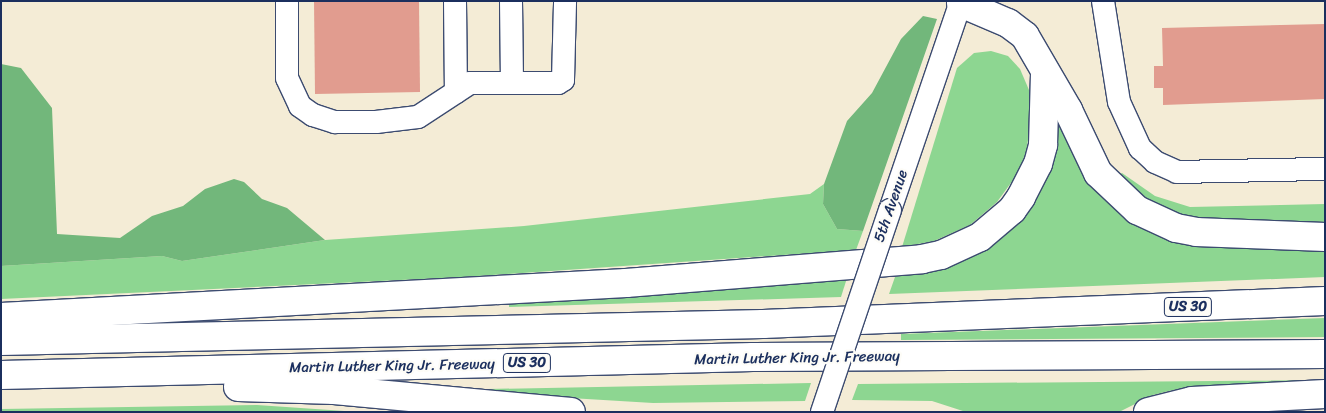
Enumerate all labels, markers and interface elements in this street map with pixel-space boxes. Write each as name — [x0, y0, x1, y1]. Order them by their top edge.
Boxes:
street label: 5th Avenue — [870, 167, 912, 245]
road number: US 30 — [1163, 296, 1213, 318]
street label: Martin Luther King Jr. Freeway — [695, 347, 899, 369]
road number: US 30 — [502, 352, 552, 374]
street label: Martin Luther King Jr. Freeway — [290, 355, 494, 377]

